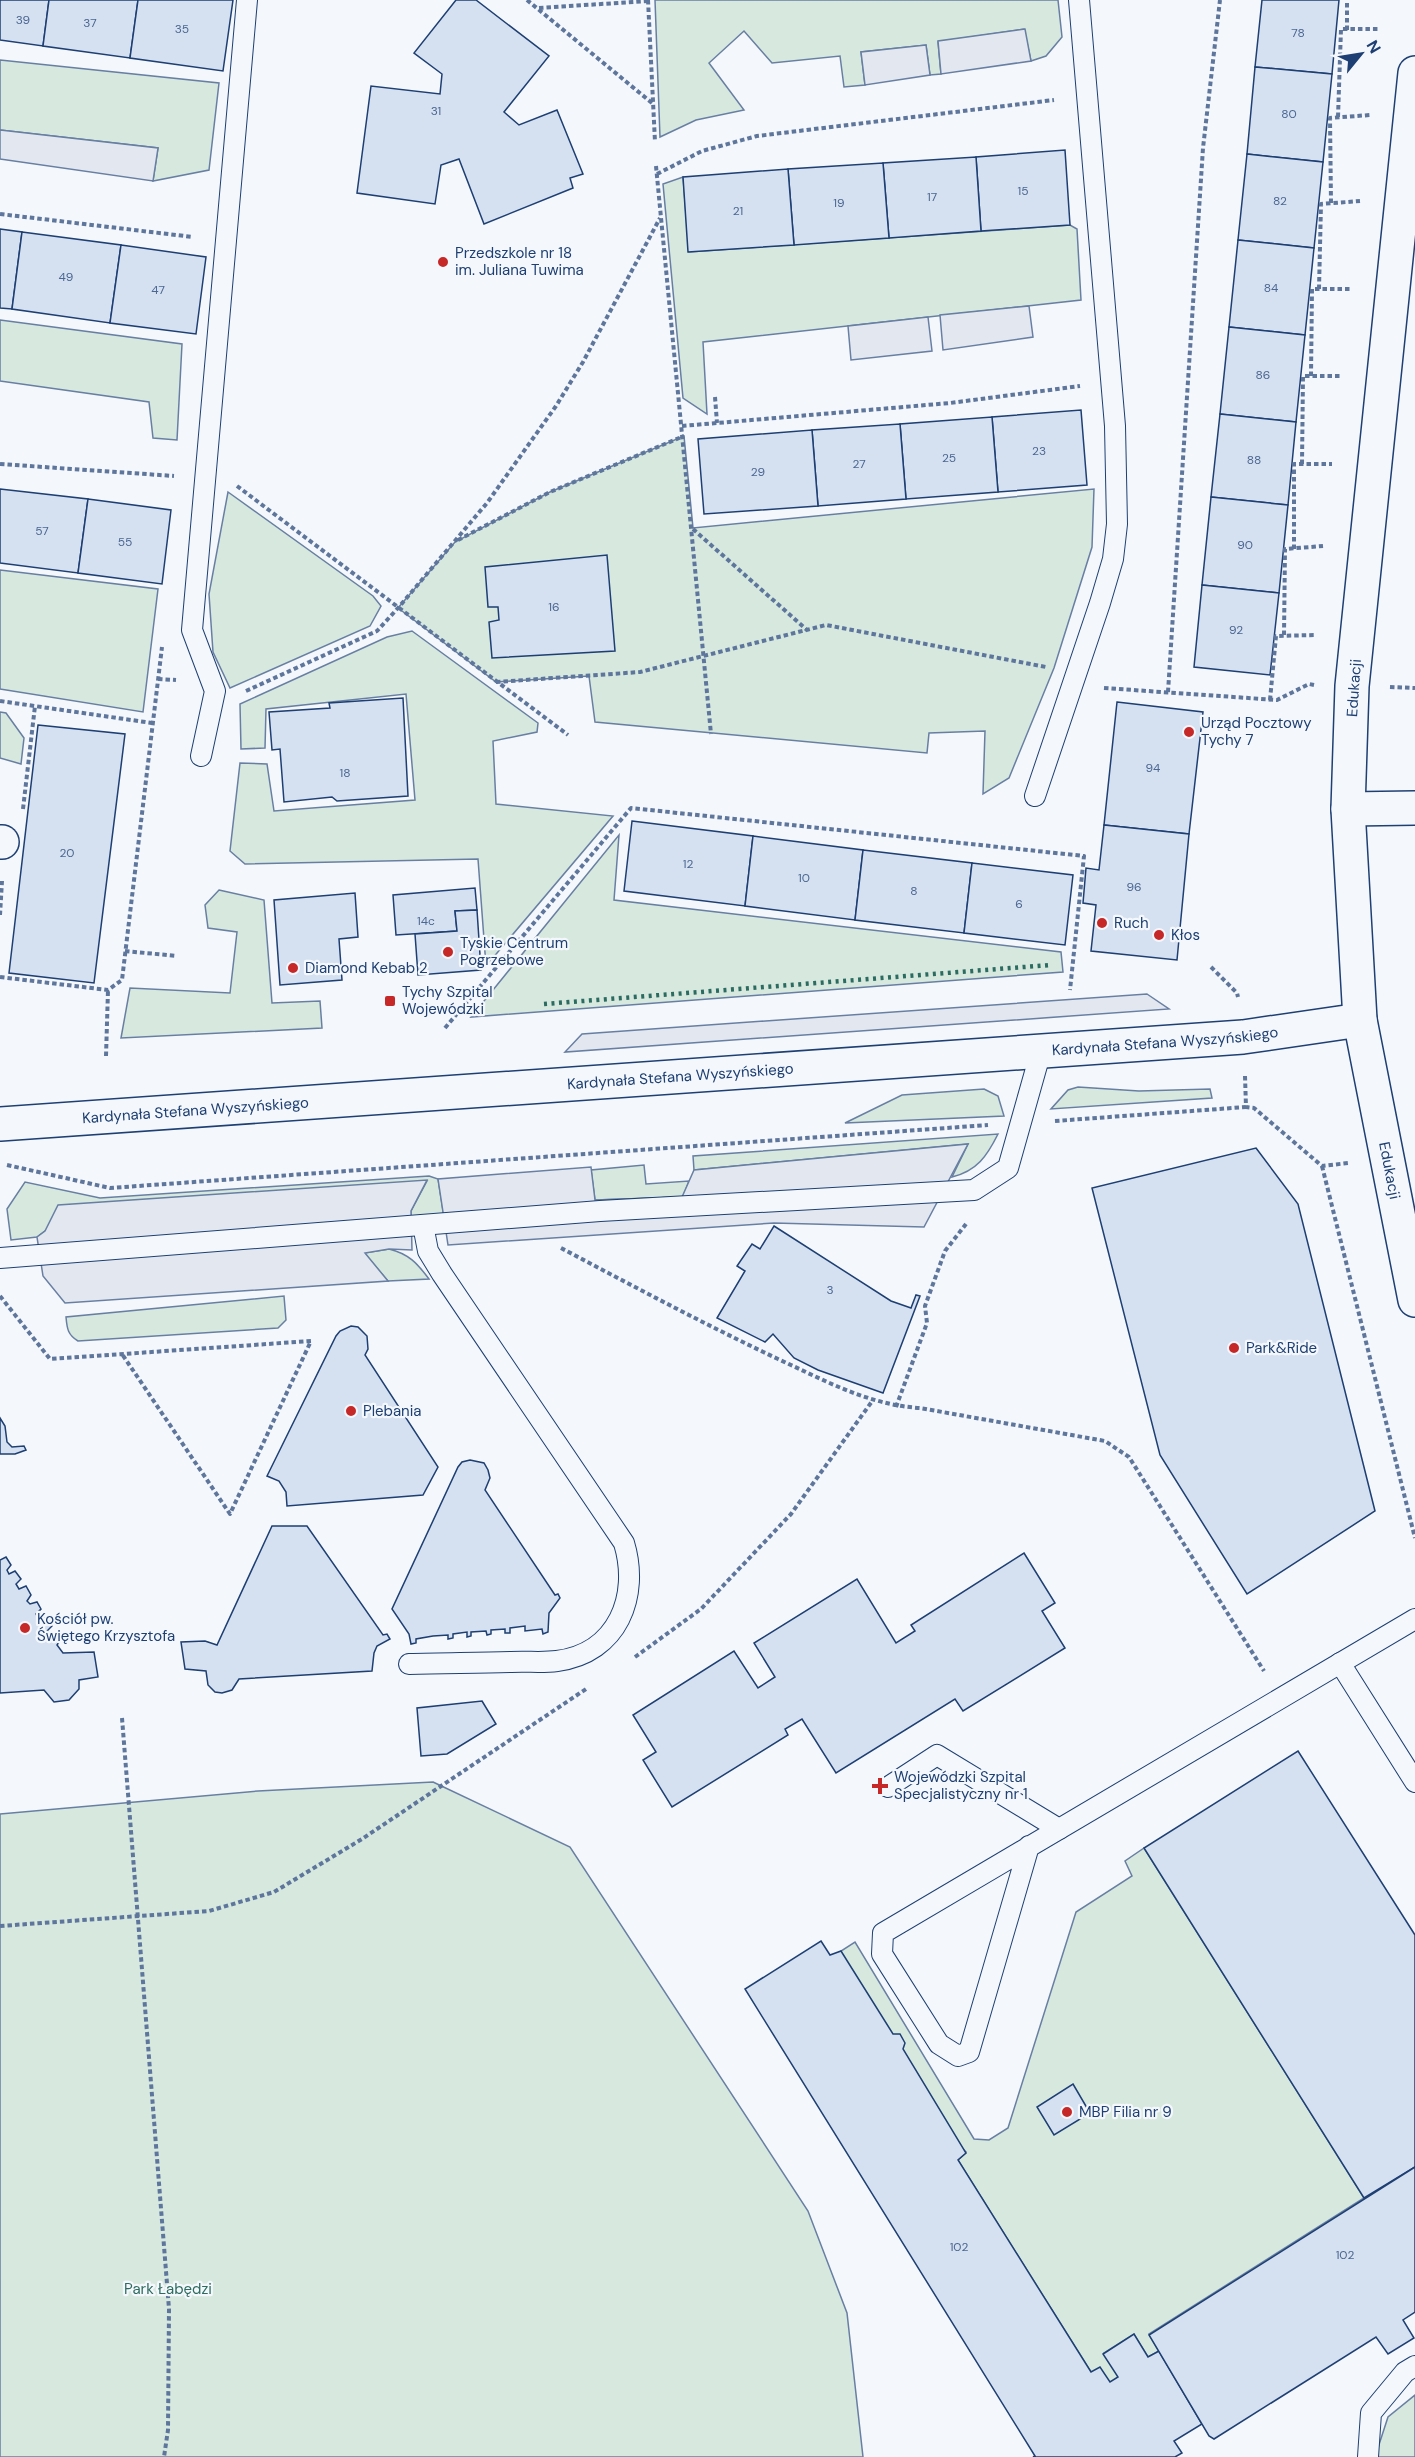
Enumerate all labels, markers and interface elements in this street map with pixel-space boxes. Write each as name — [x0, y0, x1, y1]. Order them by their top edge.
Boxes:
house number: 39 — [16, 12, 30, 28]
house number: 37 — [83, 15, 97, 31]
house number: 35 — [175, 21, 189, 37]
north arrow — [1331, 24, 1391, 84]
house number: 78 — [1291, 25, 1305, 41]
text: N — [1362, 36, 1386, 57]
house number: 31 — [431, 103, 441, 119]
house number: 80 — [1281, 106, 1297, 122]
house number: 15 — [1017, 183, 1029, 199]
house number: 17 — [927, 189, 937, 205]
house number: 82 — [1273, 193, 1287, 209]
house number: 19 — [833, 195, 845, 211]
house number: 21 — [733, 203, 743, 219]
place label: Przedszkole nr 18 im. Juliana Tuwima — [455, 243, 584, 280]
marker: Przedszkole nr 18 im. Juliana Tuwima — [436, 255, 450, 269]
house number: 49 — [59, 269, 73, 285]
house number: 84 — [1264, 280, 1278, 296]
house number: 47 — [151, 282, 165, 298]
house number: 86 — [1256, 367, 1270, 383]
house number: 23 — [1032, 443, 1046, 459]
house number: 25 — [942, 450, 956, 466]
house number: 88 — [1247, 452, 1261, 468]
house number: 27 — [852, 456, 866, 472]
house number: 29 — [751, 464, 765, 480]
house number: 57 — [35, 523, 49, 539]
house number: 55 — [118, 534, 132, 550]
house number: 90 — [1237, 537, 1253, 553]
house number: 16 — [548, 599, 560, 615]
house number: 92 — [1229, 622, 1243, 638]
street label: Edukacji — [1342, 658, 1366, 718]
place label: Urząd Pocztowy Tychy 7 — [1201, 713, 1312, 750]
marker: Urząd Pocztowy Tychy 7 — [1182, 725, 1196, 739]
house number: 94 — [1146, 760, 1160, 776]
house number: 18 — [339, 765, 351, 781]
house number: 20 — [59, 845, 75, 861]
house number: 12 — [683, 856, 693, 872]
house number: 10 — [798, 870, 810, 886]
house number: 96 — [1126, 879, 1142, 895]
house number: 8 — [910, 883, 918, 899]
house number: 6 — [1015, 896, 1023, 912]
house number: 14c — [417, 913, 435, 929]
place label: Ruch — [1114, 913, 1149, 933]
marker: Ruch — [1095, 916, 1109, 930]
place label: Kłos — [1171, 925, 1200, 945]
marker: Kłos — [1152, 928, 1166, 942]
place label: Tyskie Centrum Pogrzebowe — [460, 933, 568, 970]
marker: Tyskie Centrum Pogrzebowe — [441, 945, 455, 959]
place label: Diamond Kebab 2 — [305, 958, 428, 978]
marker: Diamond Kebab 2 — [286, 961, 300, 975]
place label: Tychy Szpital Wojewódzki — [402, 982, 493, 1019]
marker: Tychy Szpital Wojewódzki — [383, 994, 397, 1008]
street label: Kardynała Stefana Wyszyńskiego — [1051, 1022, 1280, 1060]
street label: Kardynała Stefana Wyszyńskiego — [566, 1058, 794, 1094]
street label: Kardynała Stefana Wyszyńskiego — [82, 1092, 310, 1128]
street label: Edukacji — [1374, 1140, 1405, 1201]
house number: 3 — [826, 1282, 834, 1298]
place label: Park&Ride — [1246, 1338, 1317, 1358]
marker: Park&Ride — [1227, 1341, 1241, 1355]
place label: Plebania — [363, 1401, 422, 1421]
marker: Plebania — [344, 1404, 358, 1418]
place label: Kościół pw. Świętego Krzysztofa — [37, 1609, 175, 1646]
marker: Kościół pw. Świętego Krzysztofa — [18, 1621, 32, 1635]
place label: Wojewódzki Szpital Specjalistyczny nr 1 — [894, 1767, 1028, 1804]
marker: Wojewódzki Szpital Specjalistyczny nr 1 — [871, 1777, 889, 1795]
place label: MBP Filia nr 9 — [1079, 2102, 1172, 2122]
marker: MBP Filia nr 9 — [1060, 2105, 1074, 2119]
house number: 102 — [950, 2239, 968, 2255]
house number: 102 — [1336, 2247, 1354, 2263]
park label: Park Łabędzi — [124, 2279, 212, 2299]

